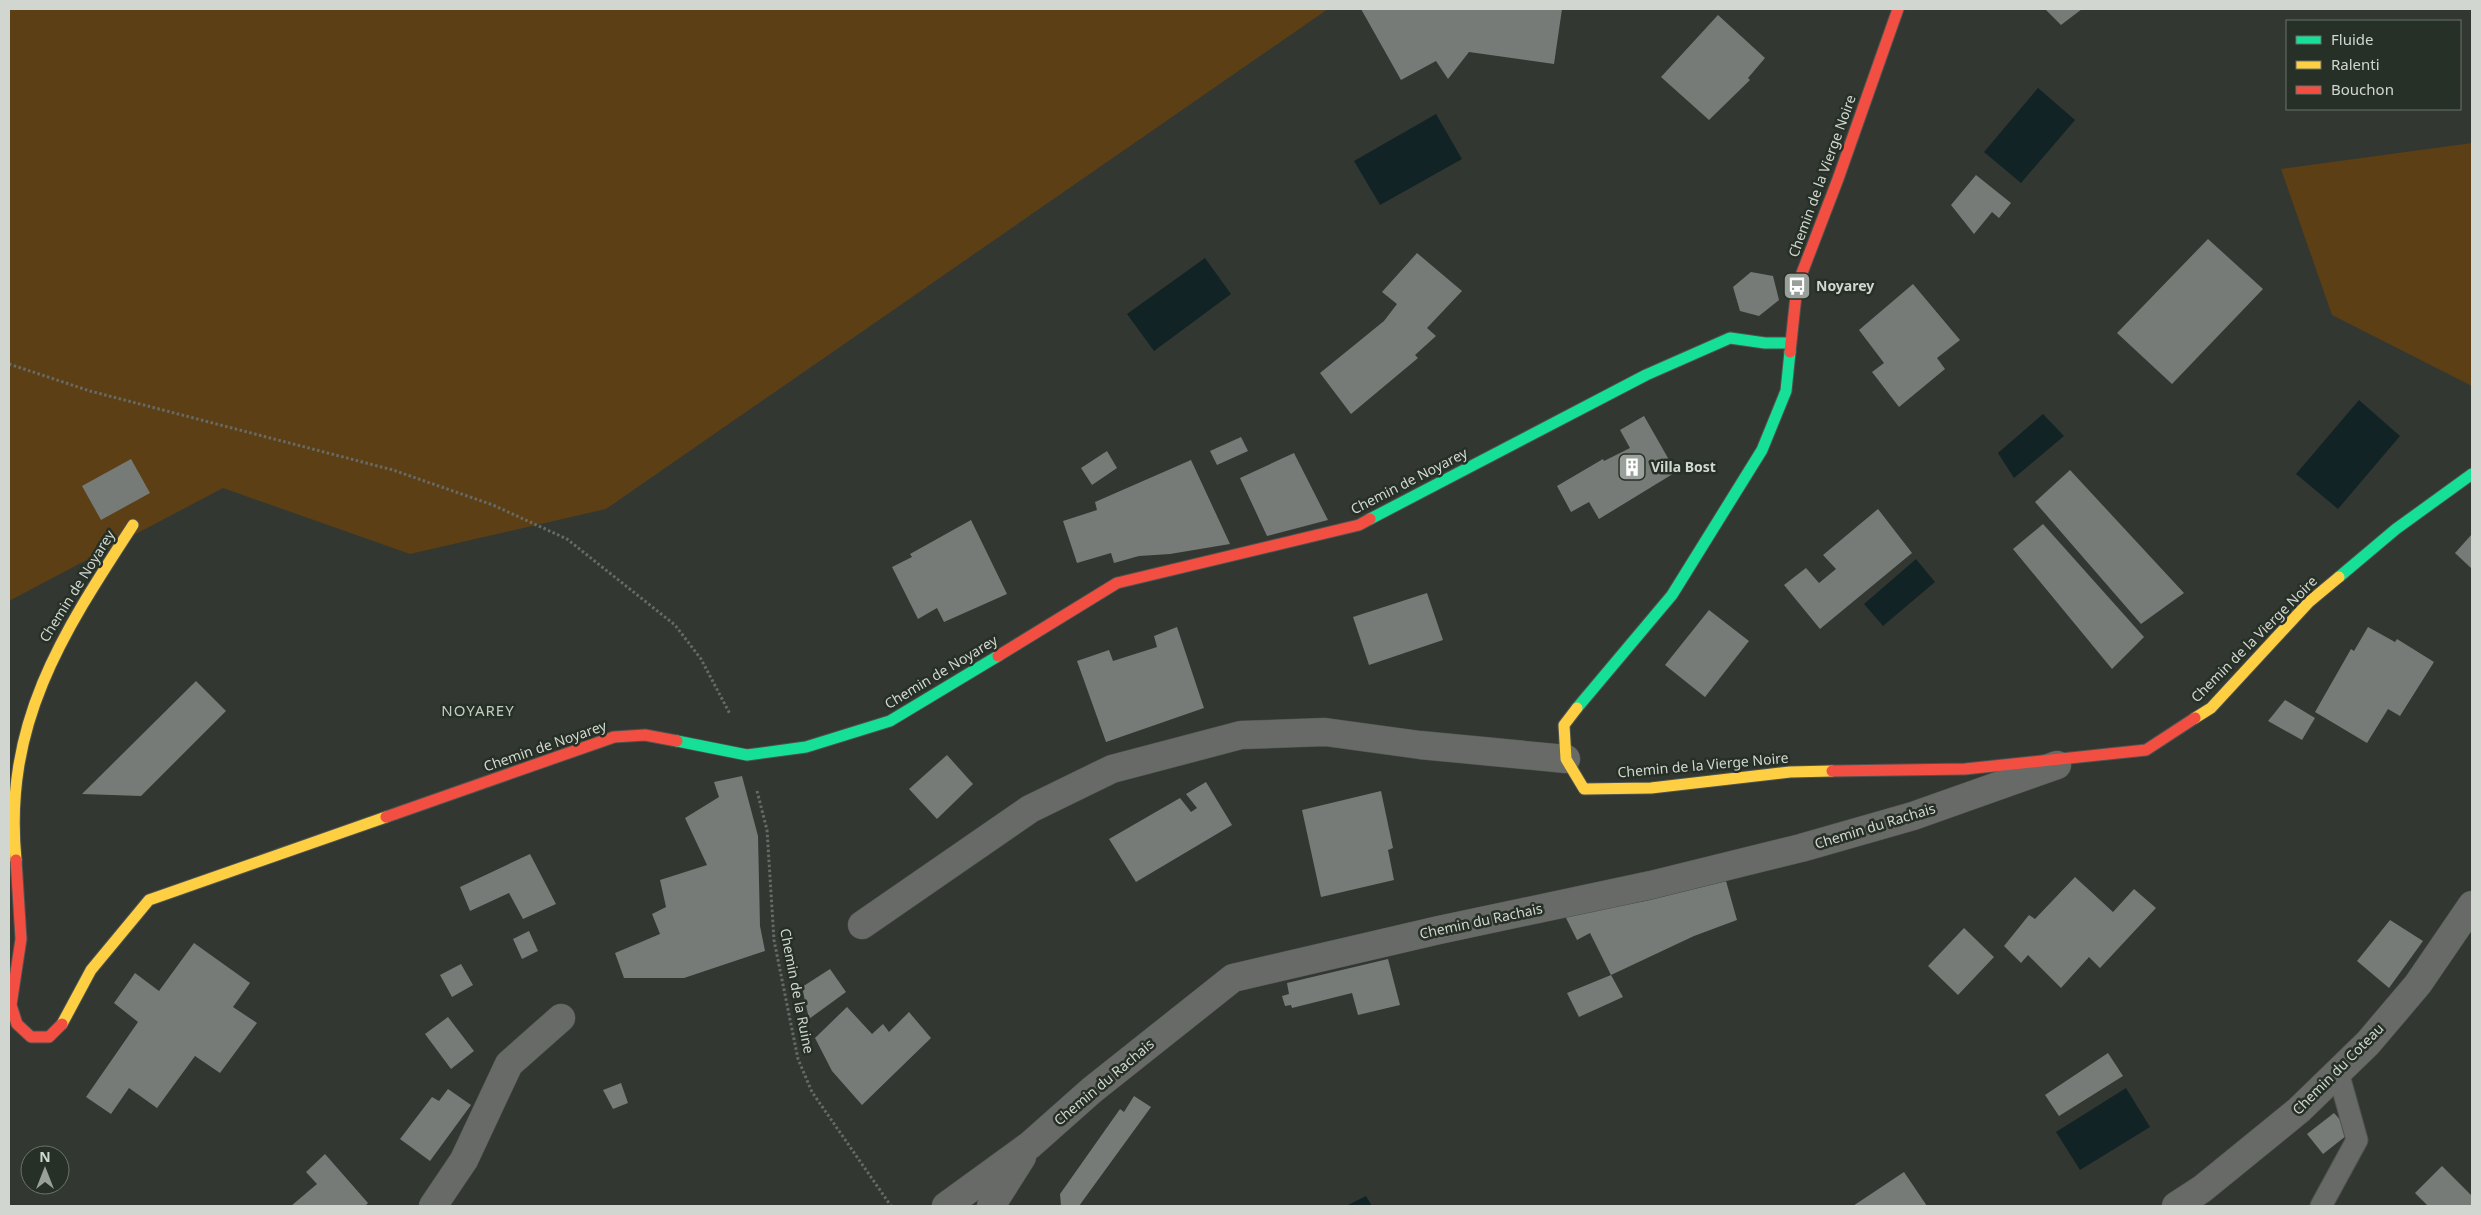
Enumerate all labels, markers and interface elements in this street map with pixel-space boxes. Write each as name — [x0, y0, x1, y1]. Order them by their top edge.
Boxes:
legend — [2286, 20, 2461, 110]
text: Fluide — [2331, 29, 2373, 49]
text: Ralenti — [2331, 54, 2380, 74]
text: Bouchon — [2331, 79, 2394, 99]
street label: Chemin de la Vierge Noire — [1783, 92, 1860, 260]
bus stop icon: Noyarey — [1782, 271, 1812, 301]
place label: Noyarey — [1816, 276, 1874, 295]
street label: Chemin de Noyarey — [1347, 443, 1471, 518]
building icon: Villa Bost — [1617, 452, 1647, 482]
place label: Villa Bost — [1651, 457, 1716, 476]
street label: Chemin de Noyarey — [34, 525, 119, 645]
street label: Chemin de la Vierge Noire — [2186, 571, 2321, 706]
street label: Chemin de Noyarey — [881, 630, 1001, 713]
district label: NOYAREY — [441, 700, 515, 720]
street label: Chemin de Noyarey — [481, 715, 610, 775]
street label: Chemin de la Vierge Noire — [1617, 748, 1789, 781]
street label: Chemin du Rachais — [1812, 798, 1938, 853]
street label: Chemin du Rachais — [1418, 898, 1544, 943]
street label: Chemin de la Ruine — [776, 927, 819, 1055]
street label: Chemin du Coteau — [2288, 1019, 2388, 1119]
street label: Chemin du Rachais — [1050, 1034, 1158, 1129]
north arrow — [20, 1145, 70, 1195]
text: N — [39, 1147, 51, 1166]

